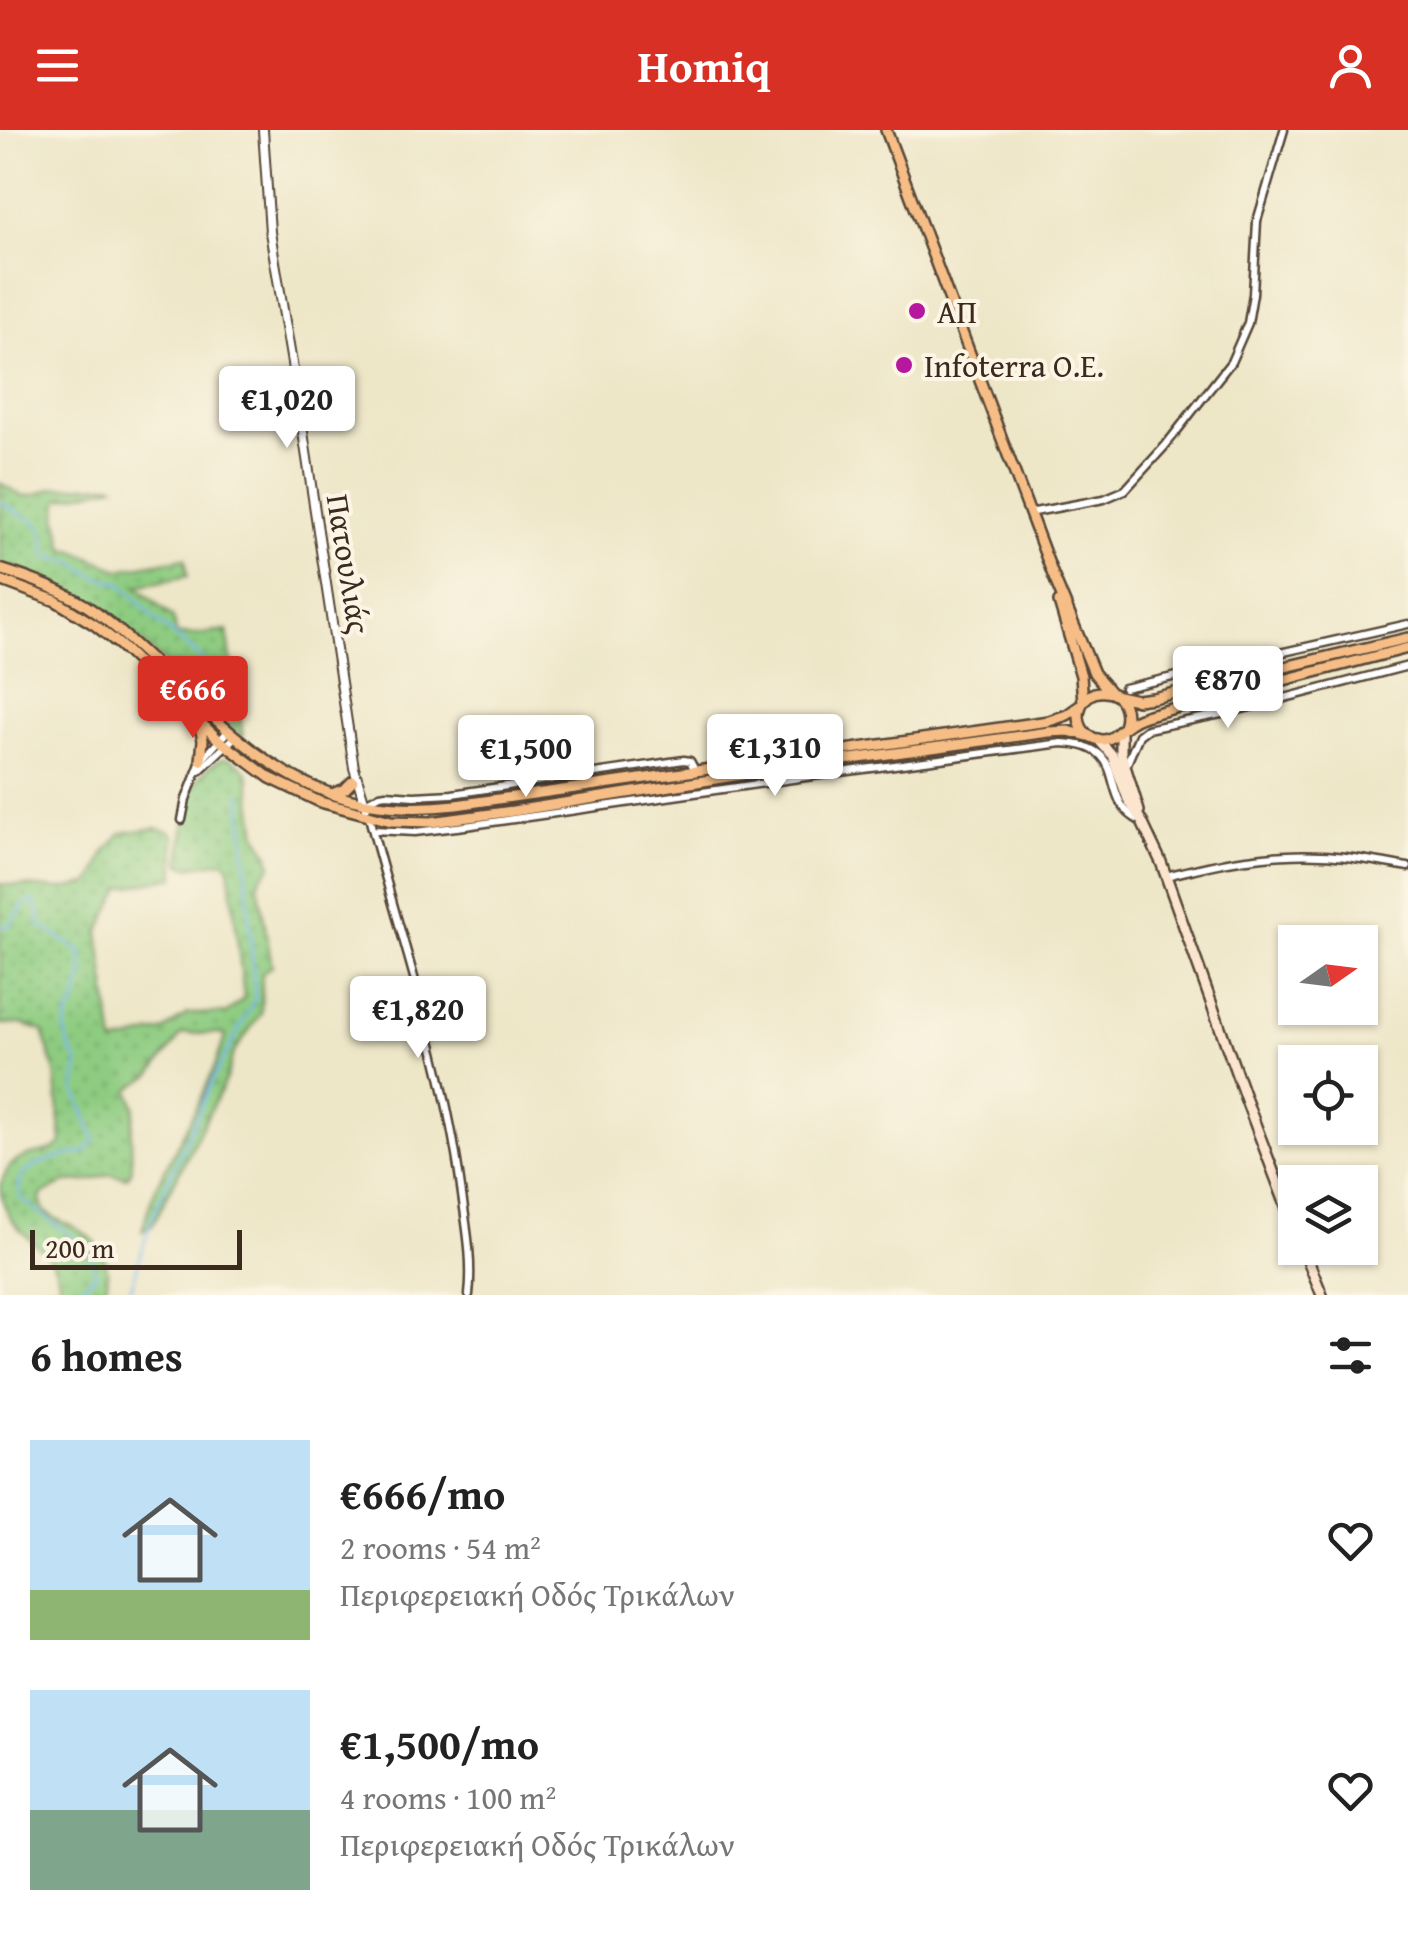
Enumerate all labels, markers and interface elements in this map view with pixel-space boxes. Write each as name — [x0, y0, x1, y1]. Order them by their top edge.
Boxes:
text: Homiq — [638, 33, 770, 98]
icon: menu — [30, 38, 85, 93]
icon: person — [1323, 38, 1378, 93]
place label: ΑΠ — [937, 288, 977, 335]
marker: ΑΠ — [906, 300, 928, 322]
place label: Infoterra Ο.Ε. — [924, 342, 1104, 389]
marker: Infoterra Ο.Ε. — [893, 354, 915, 376]
pin: €1,020 — [206, 366, 368, 451]
text: €1,020 — [241, 375, 333, 422]
street label: Πατουλιάς — [315, 491, 383, 638]
pin: €870 — [1169, 646, 1287, 731]
text: €870 — [1195, 655, 1261, 702]
pin: €666 — [134, 656, 252, 741]
text: €666 — [160, 665, 226, 712]
pin: €1,310 — [694, 714, 856, 799]
pin: €1,500 — [445, 715, 607, 800]
text: €1,310 — [729, 723, 821, 770]
text: €1,500 — [480, 724, 572, 771]
north arrow — [1278, 925, 1378, 1025]
map controls — [1278, 925, 1378, 1265]
pin: €1,820 — [337, 976, 499, 1061]
text: €1,820 — [372, 985, 464, 1032]
button: locate — [1278, 1045, 1378, 1145]
button: layers — [1278, 1165, 1378, 1265]
scale bar — [30, 1225, 242, 1270]
text: 200 m — [45, 1227, 114, 1268]
text: 6 homes — [30, 1325, 183, 1386]
icon: filters — [1323, 1328, 1378, 1383]
text: €666/mo — [340, 1463, 505, 1524]
icon: home — [110, 1480, 230, 1600]
icon: heart — [1323, 1513, 1378, 1568]
text: 2 rooms · 54 m² — [340, 1524, 541, 1571]
text: Περιφερειακή Οδός Τρικάλων — [340, 1571, 735, 1618]
text: €1,500/mo — [340, 1713, 539, 1774]
icon: home — [110, 1730, 230, 1850]
icon: heart — [1323, 1763, 1378, 1818]
text: 4 rooms · 100 m² — [340, 1774, 556, 1821]
text: Περιφερειακή Οδός Τρικάλων — [340, 1821, 735, 1868]

